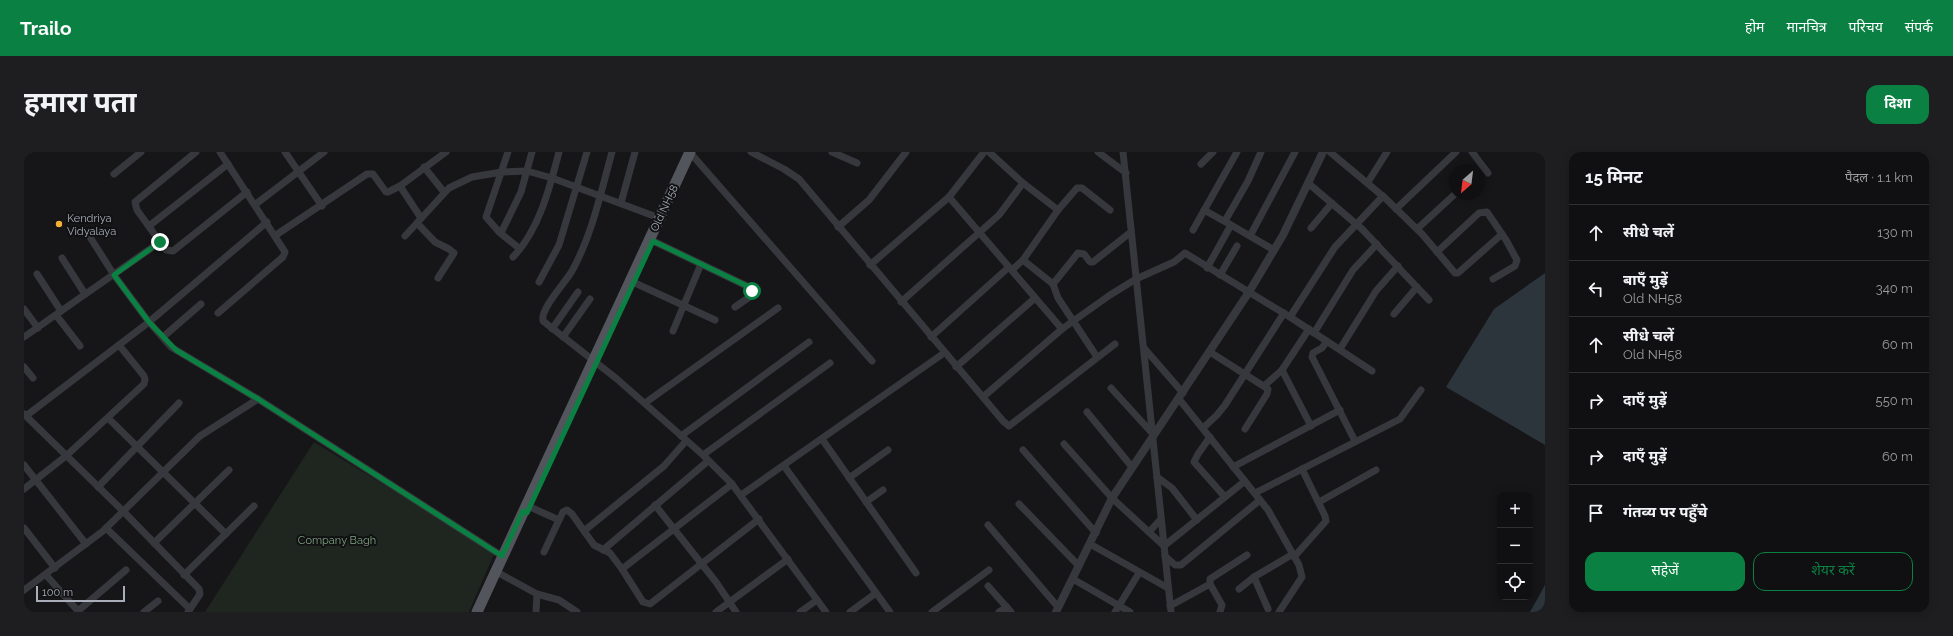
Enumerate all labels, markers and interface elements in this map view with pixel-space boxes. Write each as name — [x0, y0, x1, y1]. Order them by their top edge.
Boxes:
text: Trailo — [20, 17, 71, 39]
text: होम — [1745, 19, 1764, 35]
text: मानचित्र — [1786, 19, 1827, 35]
text: परिचय — [1849, 19, 1883, 35]
text: संपर्क — [1905, 19, 1933, 35]
button: दिशा — [1866, 85, 1929, 124]
text: हमारा पता — [24, 86, 136, 119]
north arrow — [1449, 164, 1485, 200]
text: 15 मिनट — [1585, 167, 1643, 187]
text: पैदल · 1.1 km — [1845, 170, 1913, 185]
street label: Old NH58 — [648, 183, 681, 234]
place label: Kendriya Vidyalaya — [67, 212, 116, 238]
marker: Kendriya Vidyalaya — [54, 219, 64, 229]
icon: ahead — [1585, 222, 1607, 244]
text: सीधे चलें — [1623, 223, 1674, 241]
text: 130 m — [1877, 225, 1913, 240]
route end — [151, 233, 169, 251]
text: बाएँ मुड़ें — [1623, 271, 1668, 289]
icon: left — [1585, 278, 1607, 300]
text: 340 m — [1876, 281, 1913, 296]
route start — [743, 282, 761, 300]
text: Old NH58 — [1623, 291, 1682, 306]
text: सीधे चलें — [1623, 327, 1674, 345]
icon: ahead — [1585, 334, 1607, 356]
text: 60 m — [1882, 337, 1913, 352]
text: Old NH58 — [1623, 347, 1682, 362]
icon: right — [1585, 390, 1607, 412]
text: दाएँ मुड़ें — [1623, 391, 1667, 409]
text: 550 m — [1876, 393, 1913, 408]
icon: right — [1585, 446, 1607, 468]
text: दाएँ मुड़ें — [1623, 447, 1667, 465]
text: 60 m — [1882, 449, 1913, 464]
map controls — [1497, 492, 1533, 600]
button: + — [1497, 492, 1533, 528]
icon: arrive — [1585, 502, 1607, 524]
text: गंतव्य पर पहुँचे — [1623, 503, 1707, 521]
button: − — [1497, 528, 1533, 564]
park label: Company Bagh — [298, 534, 376, 547]
button: सहेजें — [1585, 552, 1745, 591]
button: शेयर करें — [1753, 552, 1913, 591]
button: locate — [1497, 564, 1533, 600]
scale bar — [36, 584, 125, 603]
text: 100 m — [42, 586, 73, 599]

